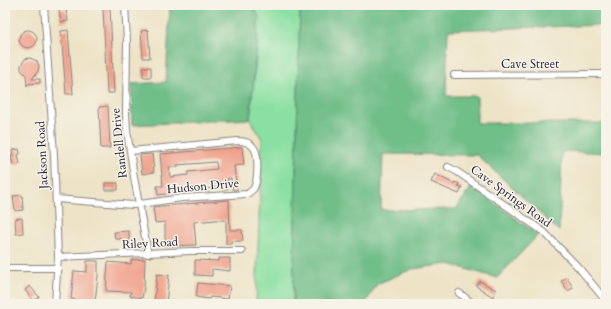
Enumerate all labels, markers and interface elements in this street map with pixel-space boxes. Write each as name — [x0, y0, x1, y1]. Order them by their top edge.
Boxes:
street label: Cave Street — [501, 56, 559, 72]
street label: Randell Drive — [107, 107, 131, 179]
street label: Jackson Road — [32, 120, 52, 191]
street label: Cave Springs Road — [467, 161, 555, 231]
street label: Hudson Drive — [166, 175, 240, 197]
street label: Riley Road — [122, 234, 179, 252]

